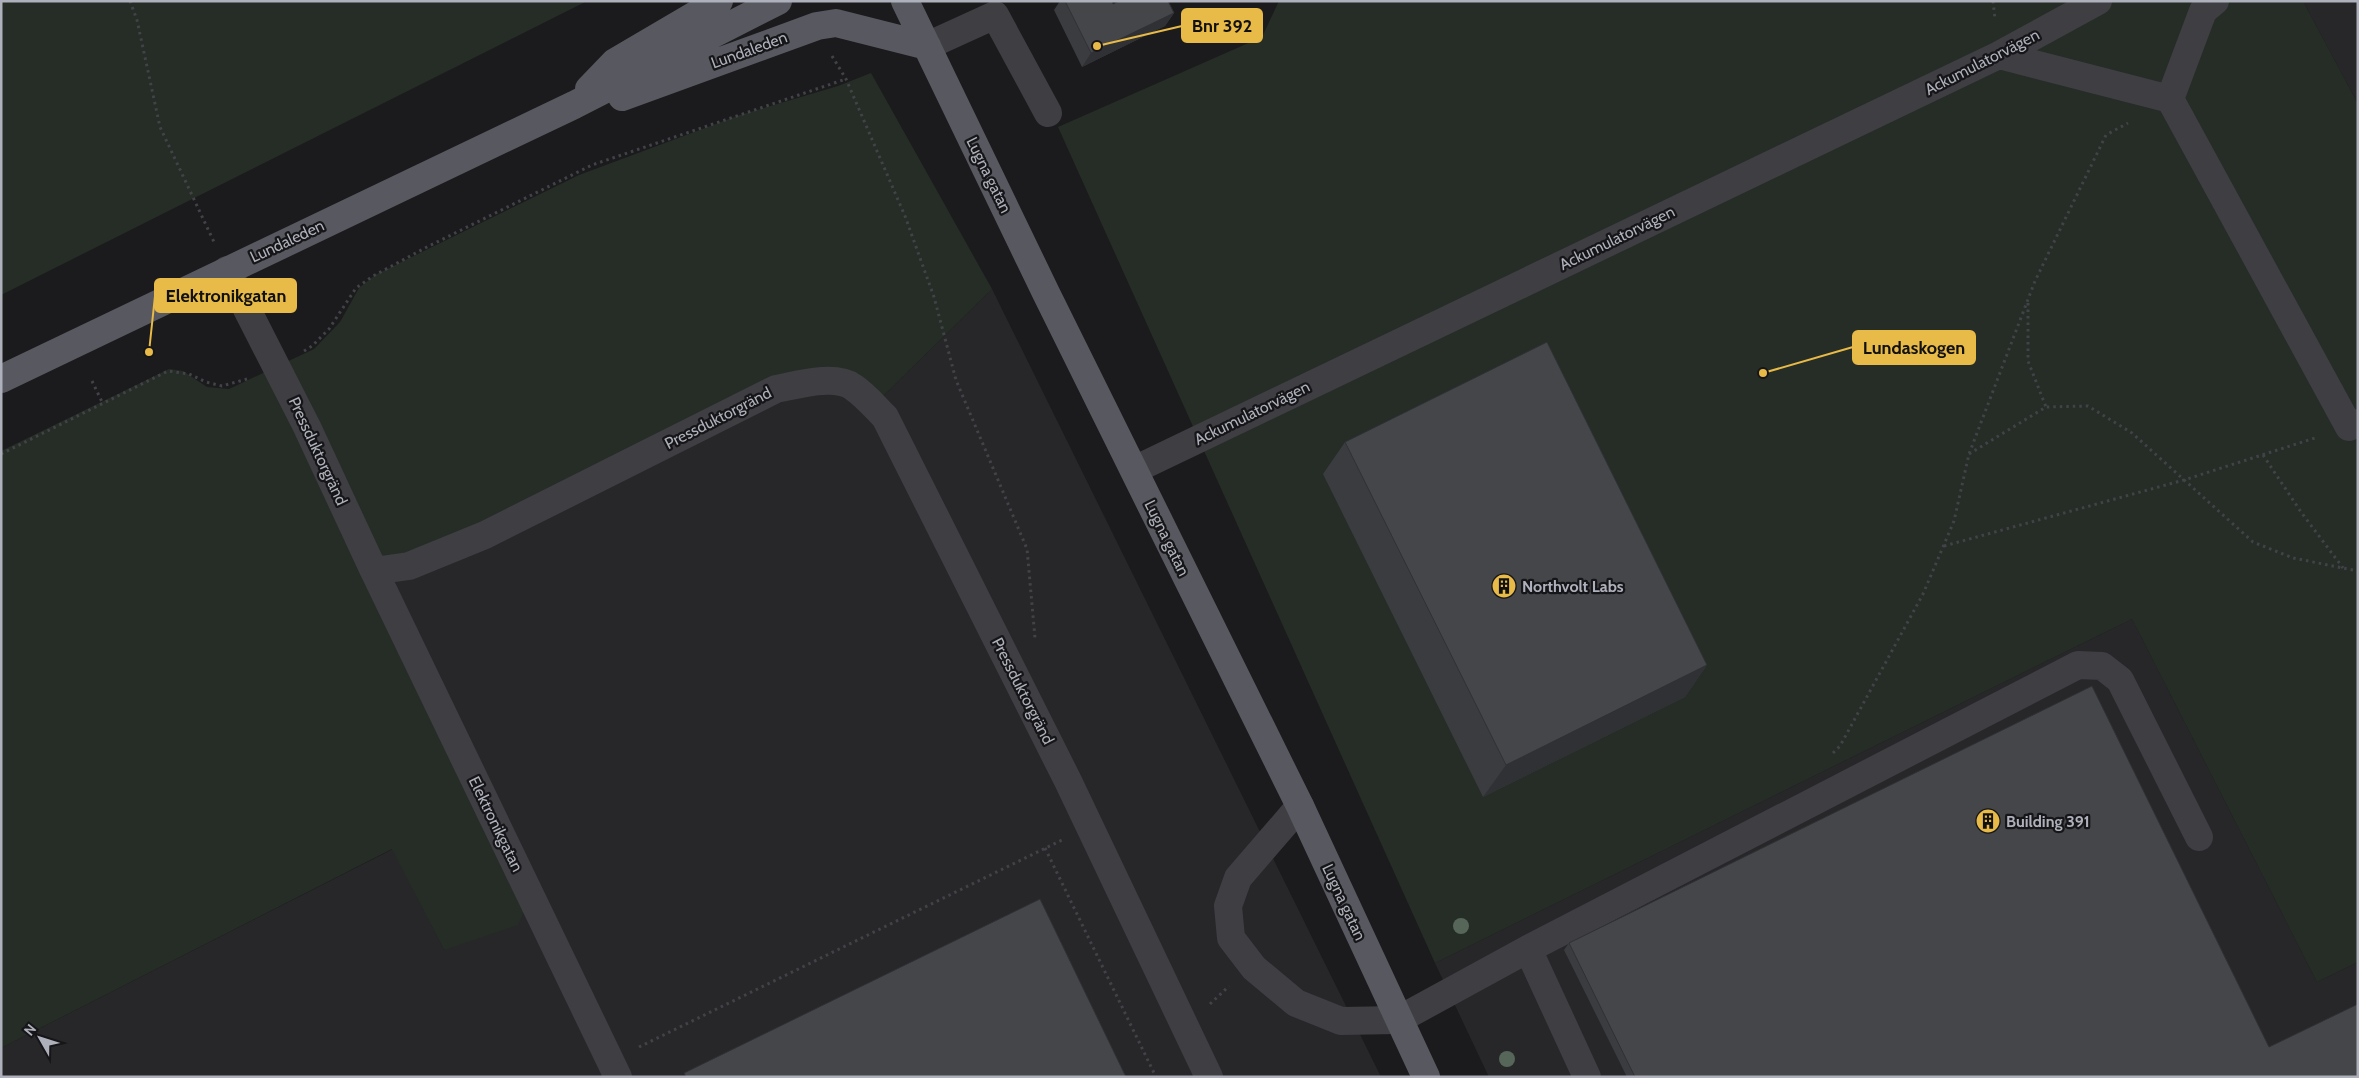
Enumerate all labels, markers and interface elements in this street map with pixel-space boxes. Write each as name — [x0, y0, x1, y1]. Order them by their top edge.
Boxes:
callout: Bnr 392 — [1182, 9, 1262, 42]
text: Bnr 392 — [1192, 15, 1252, 37]
street label: Ackumulatorvägen — [1922, 25, 2042, 99]
street label: Lundaleden — [708, 27, 790, 73]
street label: Lugna gatan — [962, 134, 1016, 216]
street label: Ackumulatorvägen — [1556, 202, 1678, 274]
street label: Lundaleden — [247, 216, 327, 266]
callout: Elektronikgatan — [155, 279, 296, 312]
text: Elektronikgatan — [166, 285, 286, 307]
callout: Lundaskogen — [1853, 331, 1975, 364]
text: Lundaskogen — [1863, 337, 1965, 359]
street label: Ackumulatorvägen — [1191, 377, 1313, 449]
street label: Pressduktorgränd — [661, 383, 775, 453]
street label: Pressduktorgränd — [285, 394, 351, 508]
street label: Lugna gatan — [1140, 497, 1194, 579]
building icon: Northvolt Labs — [1491, 573, 1517, 599]
place label: Northvolt Labs — [1522, 577, 1624, 596]
street label: Pressduktorgränd — [988, 634, 1058, 748]
street label: Elektronikgatan — [465, 773, 527, 875]
building icon: Building 391 — [1975, 808, 2001, 834]
place label: Building 391 — [2006, 812, 2090, 831]
street label: Lugna gatan — [1318, 861, 1370, 943]
north arrow — [15, 1013, 65, 1063]
text: N — [20, 1020, 40, 1039]

